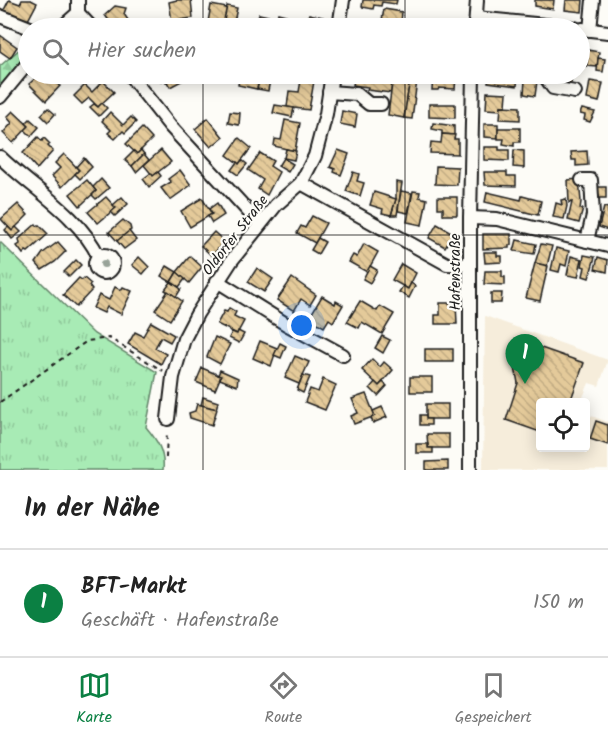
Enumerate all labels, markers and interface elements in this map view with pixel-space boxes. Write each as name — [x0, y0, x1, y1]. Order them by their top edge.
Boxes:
search box — [18, 18, 590, 84]
text: Hier suchen — [87, 34, 196, 69]
icon: search — [39, 35, 72, 68]
street label: Oldorfer Straße — [197, 190, 275, 281]
street label: Hafenstraße — [444, 233, 468, 311]
your location — [287, 311, 316, 340]
pin: 1 — [506, 334, 544, 384]
map controls — [536, 398, 590, 452]
button: locate — [536, 398, 590, 452]
text: In der Nähe — [24, 488, 160, 530]
text: BFT-Markt — [81, 570, 187, 605]
text: 1 — [40, 587, 47, 619]
text: 150 m — [533, 587, 584, 619]
text: Geschäft · Hafenstraße — [81, 605, 279, 637]
tab: Karte — [76, 669, 112, 730]
tab: Route — [265, 669, 302, 730]
tab: Gespeichert — [455, 669, 532, 730]

